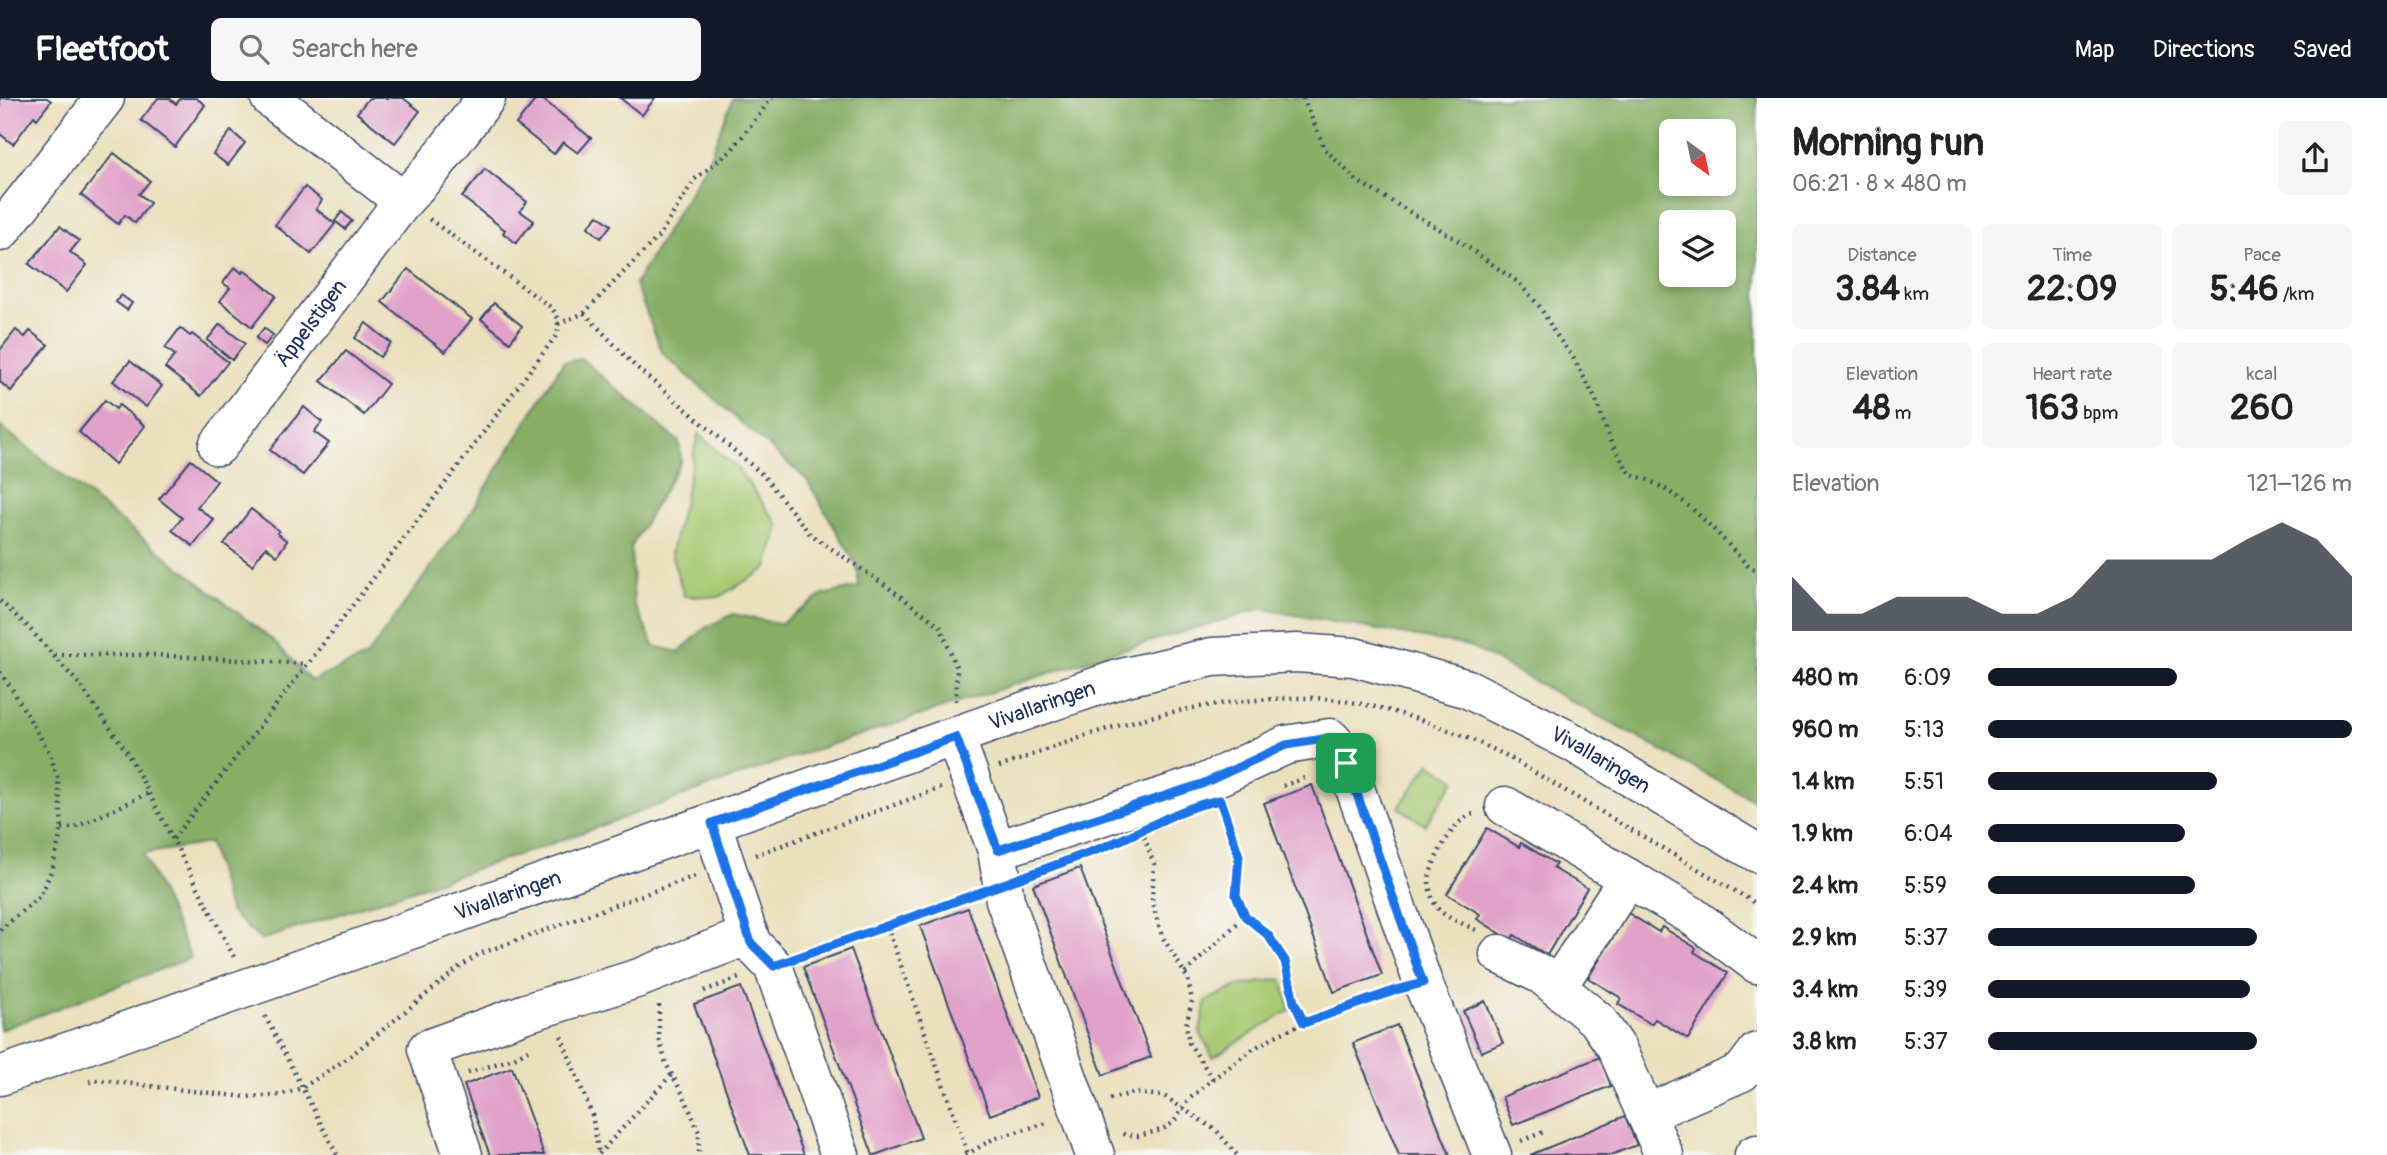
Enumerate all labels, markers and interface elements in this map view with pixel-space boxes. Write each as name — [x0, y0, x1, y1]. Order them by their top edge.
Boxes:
search box — [211, 18, 701, 81]
text: Fleetfoot — [35, 29, 169, 70]
icon: search — [235, 30, 273, 68]
text: Search here — [291, 33, 418, 65]
text: Map — [2075, 35, 2115, 64]
text: Directions — [2153, 35, 2254, 64]
text: Saved — [2292, 35, 2352, 64]
north arrow — [1659, 119, 1736, 196]
map controls — [1659, 119, 1736, 287]
text: Morning run — [1792, 119, 1984, 167]
button: share — [2278, 121, 2352, 195]
text: 06:21 · 8 × 480 m — [1792, 169, 1967, 198]
button: layers — [1659, 210, 1736, 287]
text: Distance — [1847, 243, 1917, 267]
text: Time — [2052, 243, 2092, 267]
text: Pace — [2243, 243, 2281, 267]
text: 3.84 — [1835, 267, 1900, 311]
text: 22:09 — [2027, 267, 2117, 311]
text: 5:46 — [2210, 267, 2279, 311]
street label: Äppelstigen — [269, 274, 353, 373]
text: km — [1900, 282, 1929, 306]
text: /km — [2279, 282, 2314, 306]
text: Elevation — [1846, 362, 1918, 386]
text: Heart rate — [2032, 362, 2112, 386]
text: kcal — [2247, 362, 2277, 386]
text: 48 — [1853, 386, 1890, 430]
text: 163 — [2026, 386, 2079, 430]
text: 260 — [2230, 386, 2294, 430]
text: m — [1890, 401, 1911, 425]
text: bpm — [2079, 401, 2118, 425]
text: Elevation — [1792, 469, 1880, 498]
text: 121–126 m — [2247, 469, 2352, 498]
text: 480 m — [1792, 663, 1858, 692]
text: 6:09 — [1904, 663, 1951, 692]
street label: Vivallaringen — [985, 675, 1099, 737]
text: 960 m — [1792, 715, 1858, 744]
text: 5:13 — [1904, 715, 1944, 744]
street label: Vivallaringen — [1546, 720, 1655, 800]
pin — [1316, 733, 1376, 793]
icon: arrive — [1327, 744, 1365, 782]
text: 1.4 km — [1792, 767, 1854, 796]
text: 5:51 — [1904, 767, 1944, 796]
text: 1.9 km — [1792, 819, 1853, 848]
text: 6:04 — [1904, 819, 1953, 848]
street label: Vivallaringen — [451, 864, 565, 927]
text: 2.4 km — [1792, 871, 1858, 900]
text: 5:59 — [1904, 871, 1947, 900]
text: 2.9 km — [1792, 923, 1857, 952]
text: 5:37 — [1904, 923, 1948, 952]
text: 3.4 km — [1792, 975, 1858, 1004]
text: 5:39 — [1904, 975, 1947, 1004]
text: 3.8 km — [1792, 1027, 1856, 1056]
text: 5:37 — [1904, 1027, 1948, 1056]

